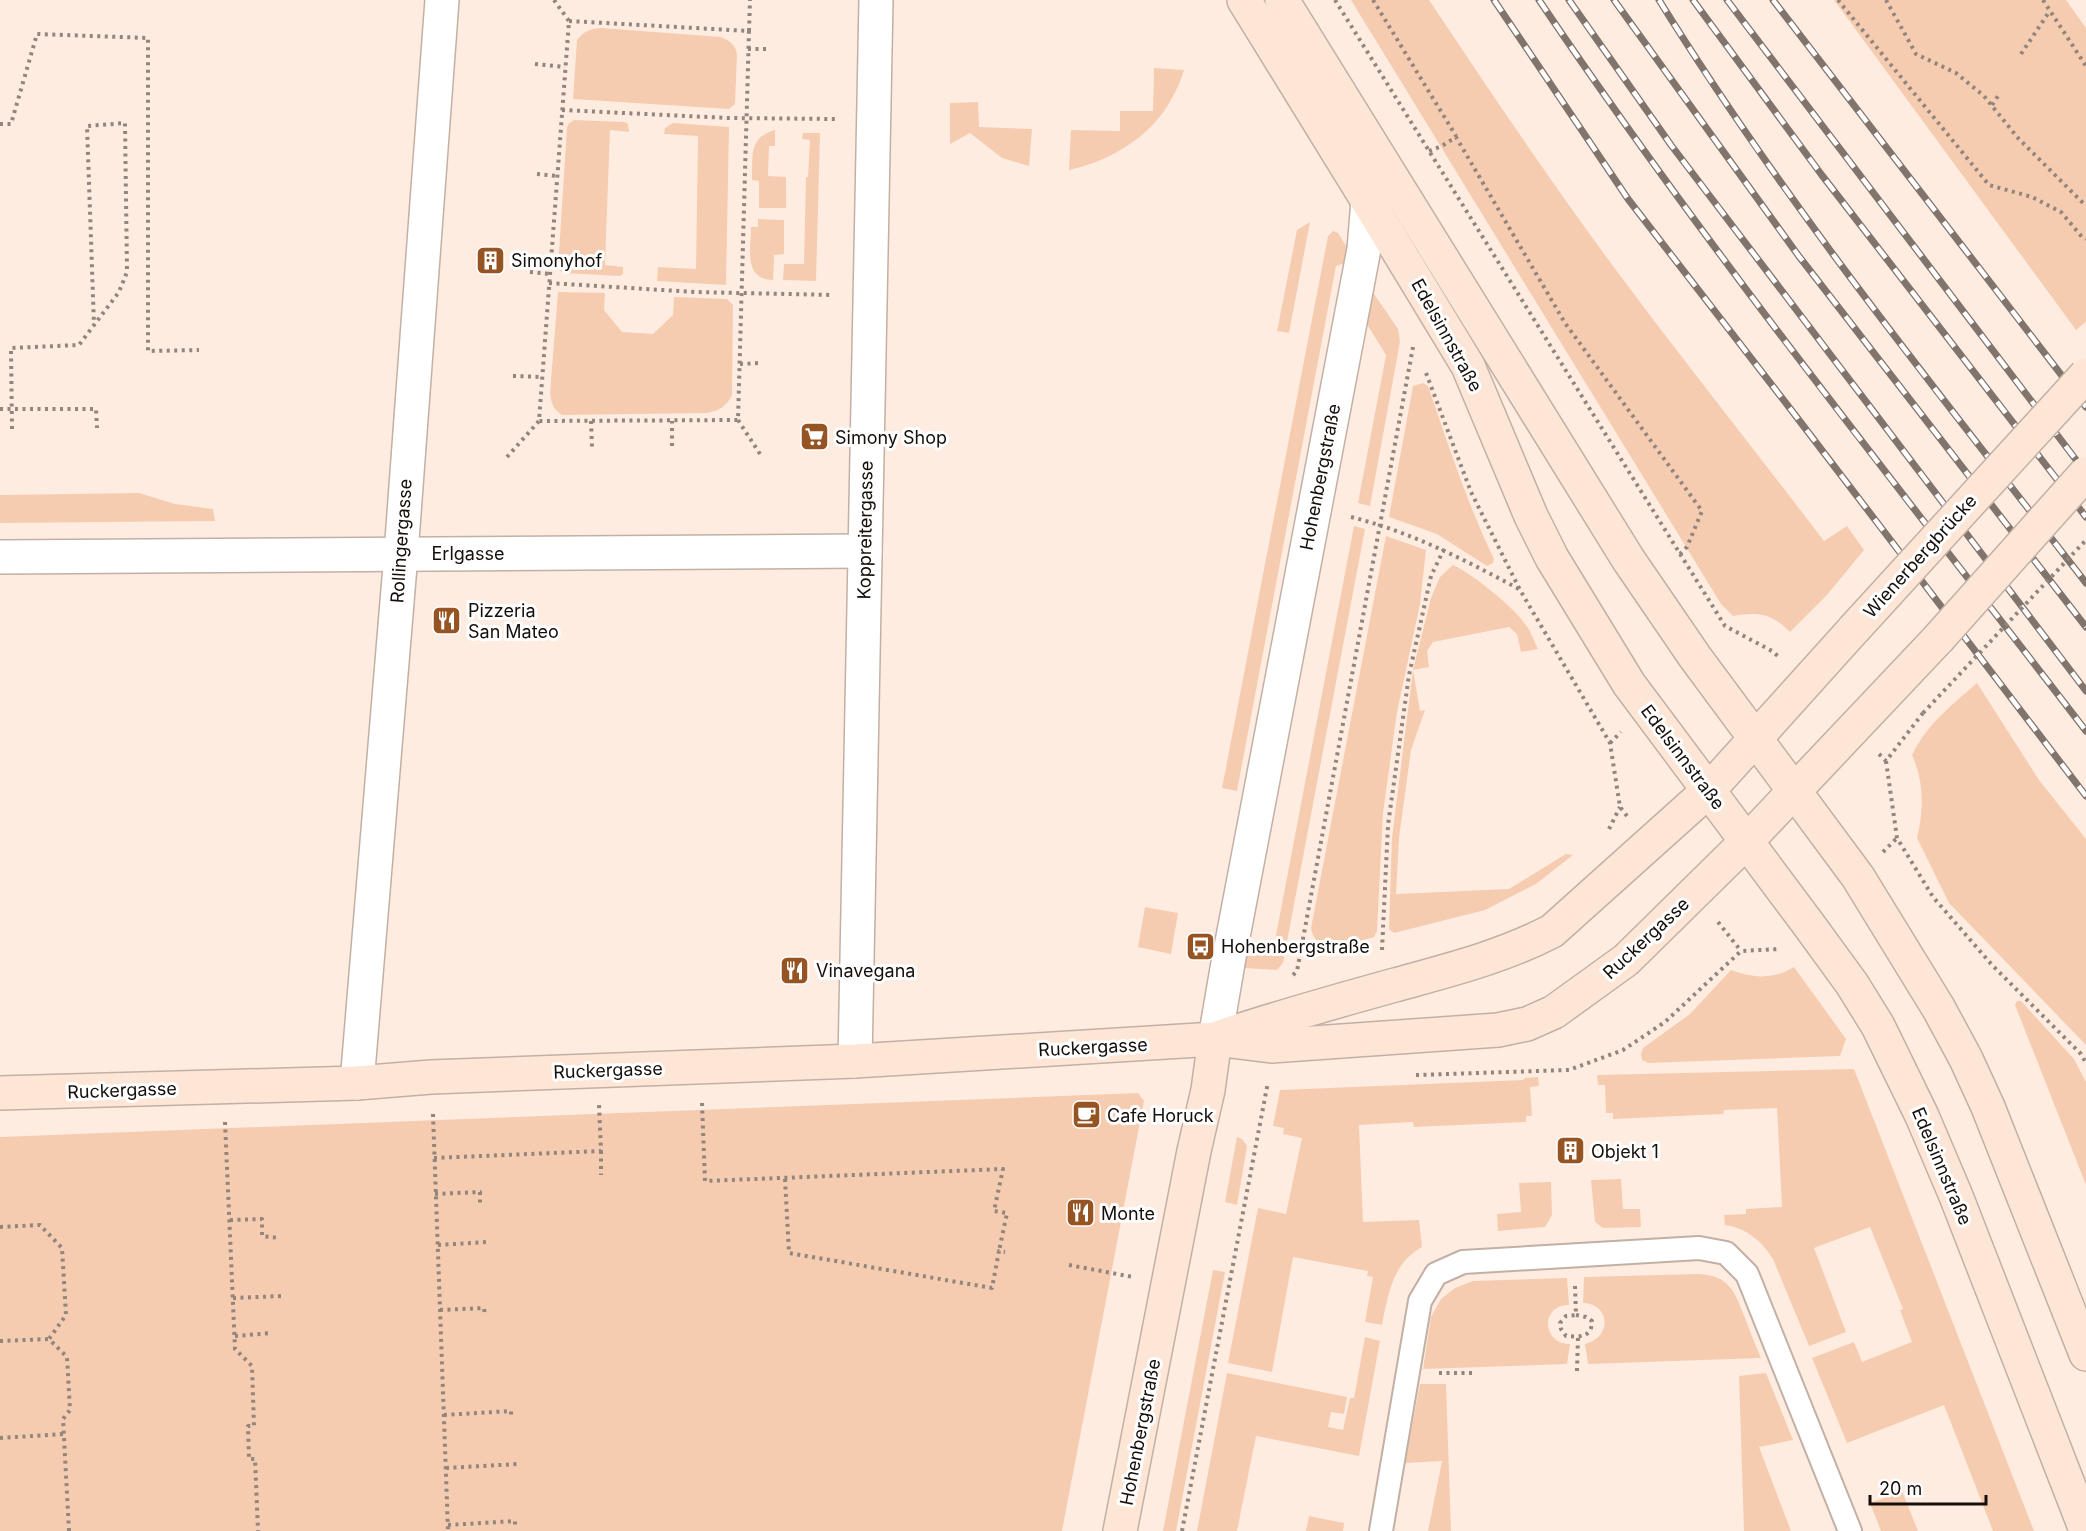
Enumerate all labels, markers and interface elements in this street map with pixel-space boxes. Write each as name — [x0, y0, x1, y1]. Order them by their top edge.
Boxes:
building icon: Simonyhof — [474, 244, 506, 276]
place label: Simonyhof — [511, 250, 602, 271]
street label: Edelsinnstraße — [1407, 275, 1487, 395]
street label: Hohenbergstraße — [1295, 402, 1345, 552]
supermarket icon: Simony Shop — [798, 421, 830, 453]
place label: Simony Shop — [835, 427, 947, 448]
street label: Koppreitergasse — [853, 460, 877, 600]
street label: Rollingergasse — [386, 478, 416, 604]
street label: Wienerbergbrücke — [1859, 490, 1981, 622]
street label: Erlgasse — [432, 543, 504, 564]
place label: Pizzeria San Mateo — [468, 600, 559, 642]
restaurant icon: Pizzeria San Mateo — [431, 604, 463, 636]
street label: Edelsinnstraße — [1637, 700, 1729, 814]
street label: Ruckergasse — [1599, 893, 1693, 983]
bus stop icon: Hohenbergstraße — [1184, 930, 1216, 962]
place label: Hohenbergstraße — [1221, 936, 1370, 957]
restaurant icon: Vinavegana — [779, 954, 811, 986]
place label: Vinavegana — [816, 960, 915, 981]
street label: Ruckergasse — [1038, 1034, 1148, 1060]
street label: Ruckergasse — [553, 1058, 663, 1082]
street label: Ruckergasse — [67, 1078, 177, 1102]
cafe icon: Cafe Horuck — [1070, 1099, 1102, 1131]
street label: Edelsinnstraße — [1908, 1104, 1976, 1228]
place label: Cafe Horuck — [1107, 1105, 1214, 1126]
building icon: Objekt 1 — [1554, 1135, 1586, 1167]
place label: Objekt 1 — [1591, 1141, 1659, 1162]
restaurant icon: Monte — [1064, 1197, 1096, 1229]
place label: Monte — [1101, 1203, 1155, 1224]
street label: Hohenbergstraße — [1115, 1357, 1165, 1507]
scale bar — [1870, 1468, 1986, 1506]
text: 20 m — [1879, 1478, 1922, 1499]

